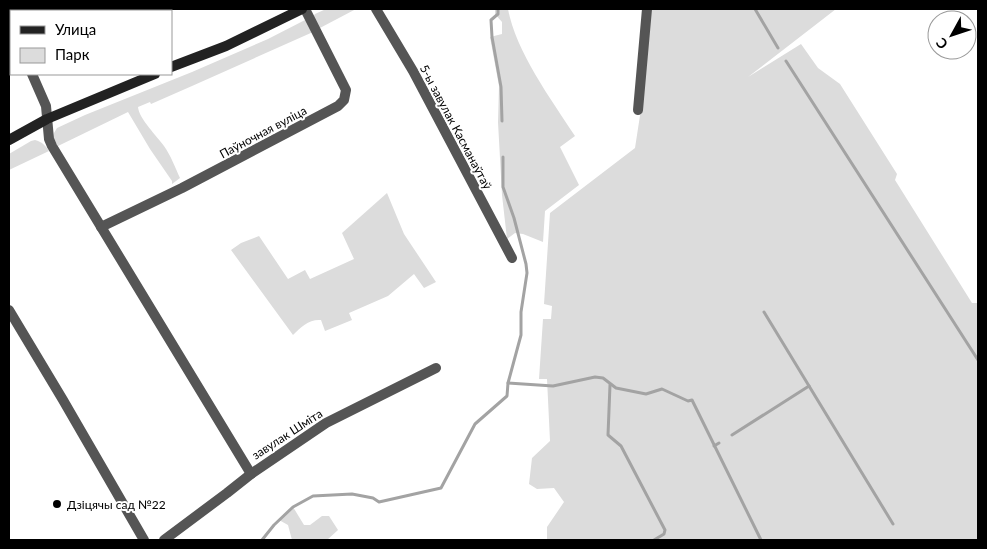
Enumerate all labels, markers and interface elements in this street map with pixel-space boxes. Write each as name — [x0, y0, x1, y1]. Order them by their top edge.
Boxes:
legend — [10, 10, 172, 75]
north arrow — [927, 10, 977, 60]
text: Улица — [55, 20, 96, 38]
text: С — [932, 34, 951, 53]
text: Парк — [55, 45, 90, 63]
street label: 5-ы завулак Касманаўтаў — [417, 62, 496, 193]
street label: Паўночная вуліца — [217, 103, 309, 161]
street label: завулак Шміта — [249, 406, 325, 462]
place label: Дзіцячы сад №22 — [67, 497, 166, 512]
marker: Дзіцячы сад №22 — [51, 498, 63, 510]

